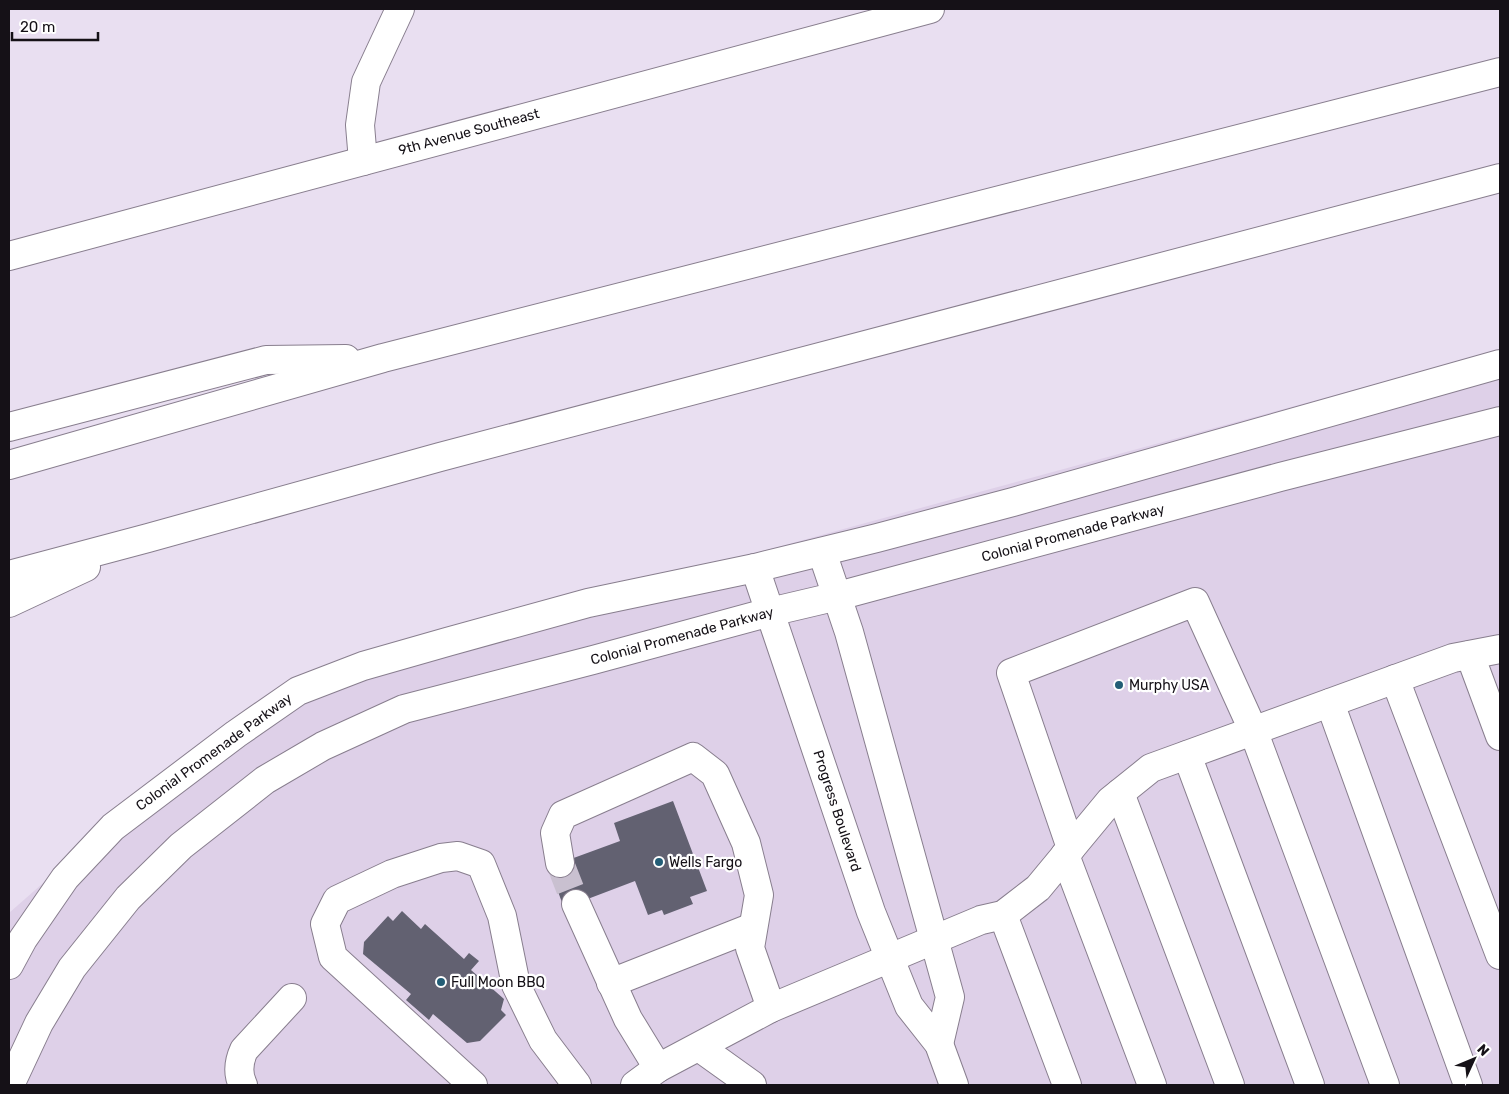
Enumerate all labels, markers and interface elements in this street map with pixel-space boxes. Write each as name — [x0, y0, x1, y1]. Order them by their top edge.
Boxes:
scale bar — [12, 10, 99, 42]
text: 20 m — [20, 18, 55, 36]
street label: 9th Avenue Southeast — [397, 105, 542, 159]
street label: Colonial Promenade Parkway — [980, 500, 1167, 566]
street label: Colonial Promenade Parkway — [589, 603, 776, 669]
place label: Murphy USA — [1129, 677, 1210, 694]
marker: Murphy USA — [1113, 679, 1125, 691]
street label: Colonial Promenade Parkway — [133, 689, 296, 814]
street label: Progress Boulevard — [809, 748, 865, 874]
place label: Wells Fargo — [669, 854, 742, 871]
marker: Wells Fargo — [653, 856, 665, 868]
place label: Full Moon BBQ — [451, 974, 545, 991]
marker: Full Moon BBQ — [435, 976, 447, 988]
north arrow — [1449, 1034, 1499, 1084]
text: N — [1473, 1041, 1493, 1060]

